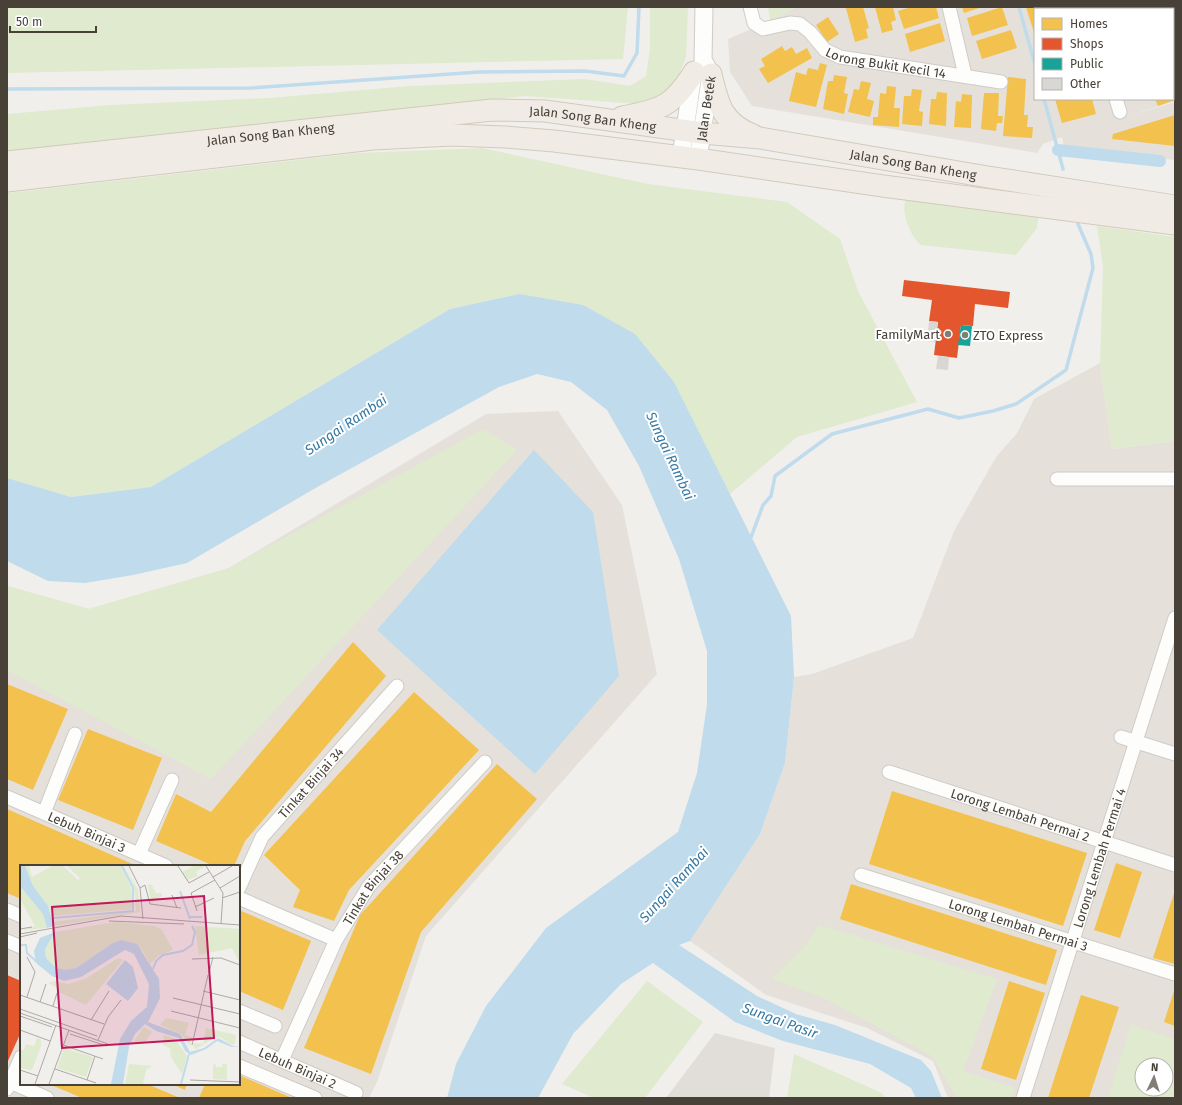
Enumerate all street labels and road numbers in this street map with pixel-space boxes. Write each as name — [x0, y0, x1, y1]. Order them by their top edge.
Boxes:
street label: Lorong Bukit Kecil 14 — [823, 44, 947, 81]
street label: Jalan Betek — [693, 74, 718, 142]
street label: Jalan Song Ban Kheng — [529, 103, 657, 134]
street label: Jalan Song Ban Kheng — [206, 119, 335, 148]
street label: Jalan Song Ban Kheng — [849, 146, 978, 182]
street label: Tinkat Binjai 34 — [275, 744, 346, 821]
street label: Lorong Lembah Permai 2 — [949, 785, 1092, 844]
street label: Lorong Lembah Permai 4 — [1070, 786, 1128, 929]
street label: Lebuh Binjai 3 — [46, 808, 128, 855]
street label: Tinkat Binjai 38 — [340, 847, 406, 928]
street label: Lorong Lembah Permai 3 — [947, 896, 1090, 954]
street label: Lebuh Binjai 2 — [257, 1044, 339, 1091]

